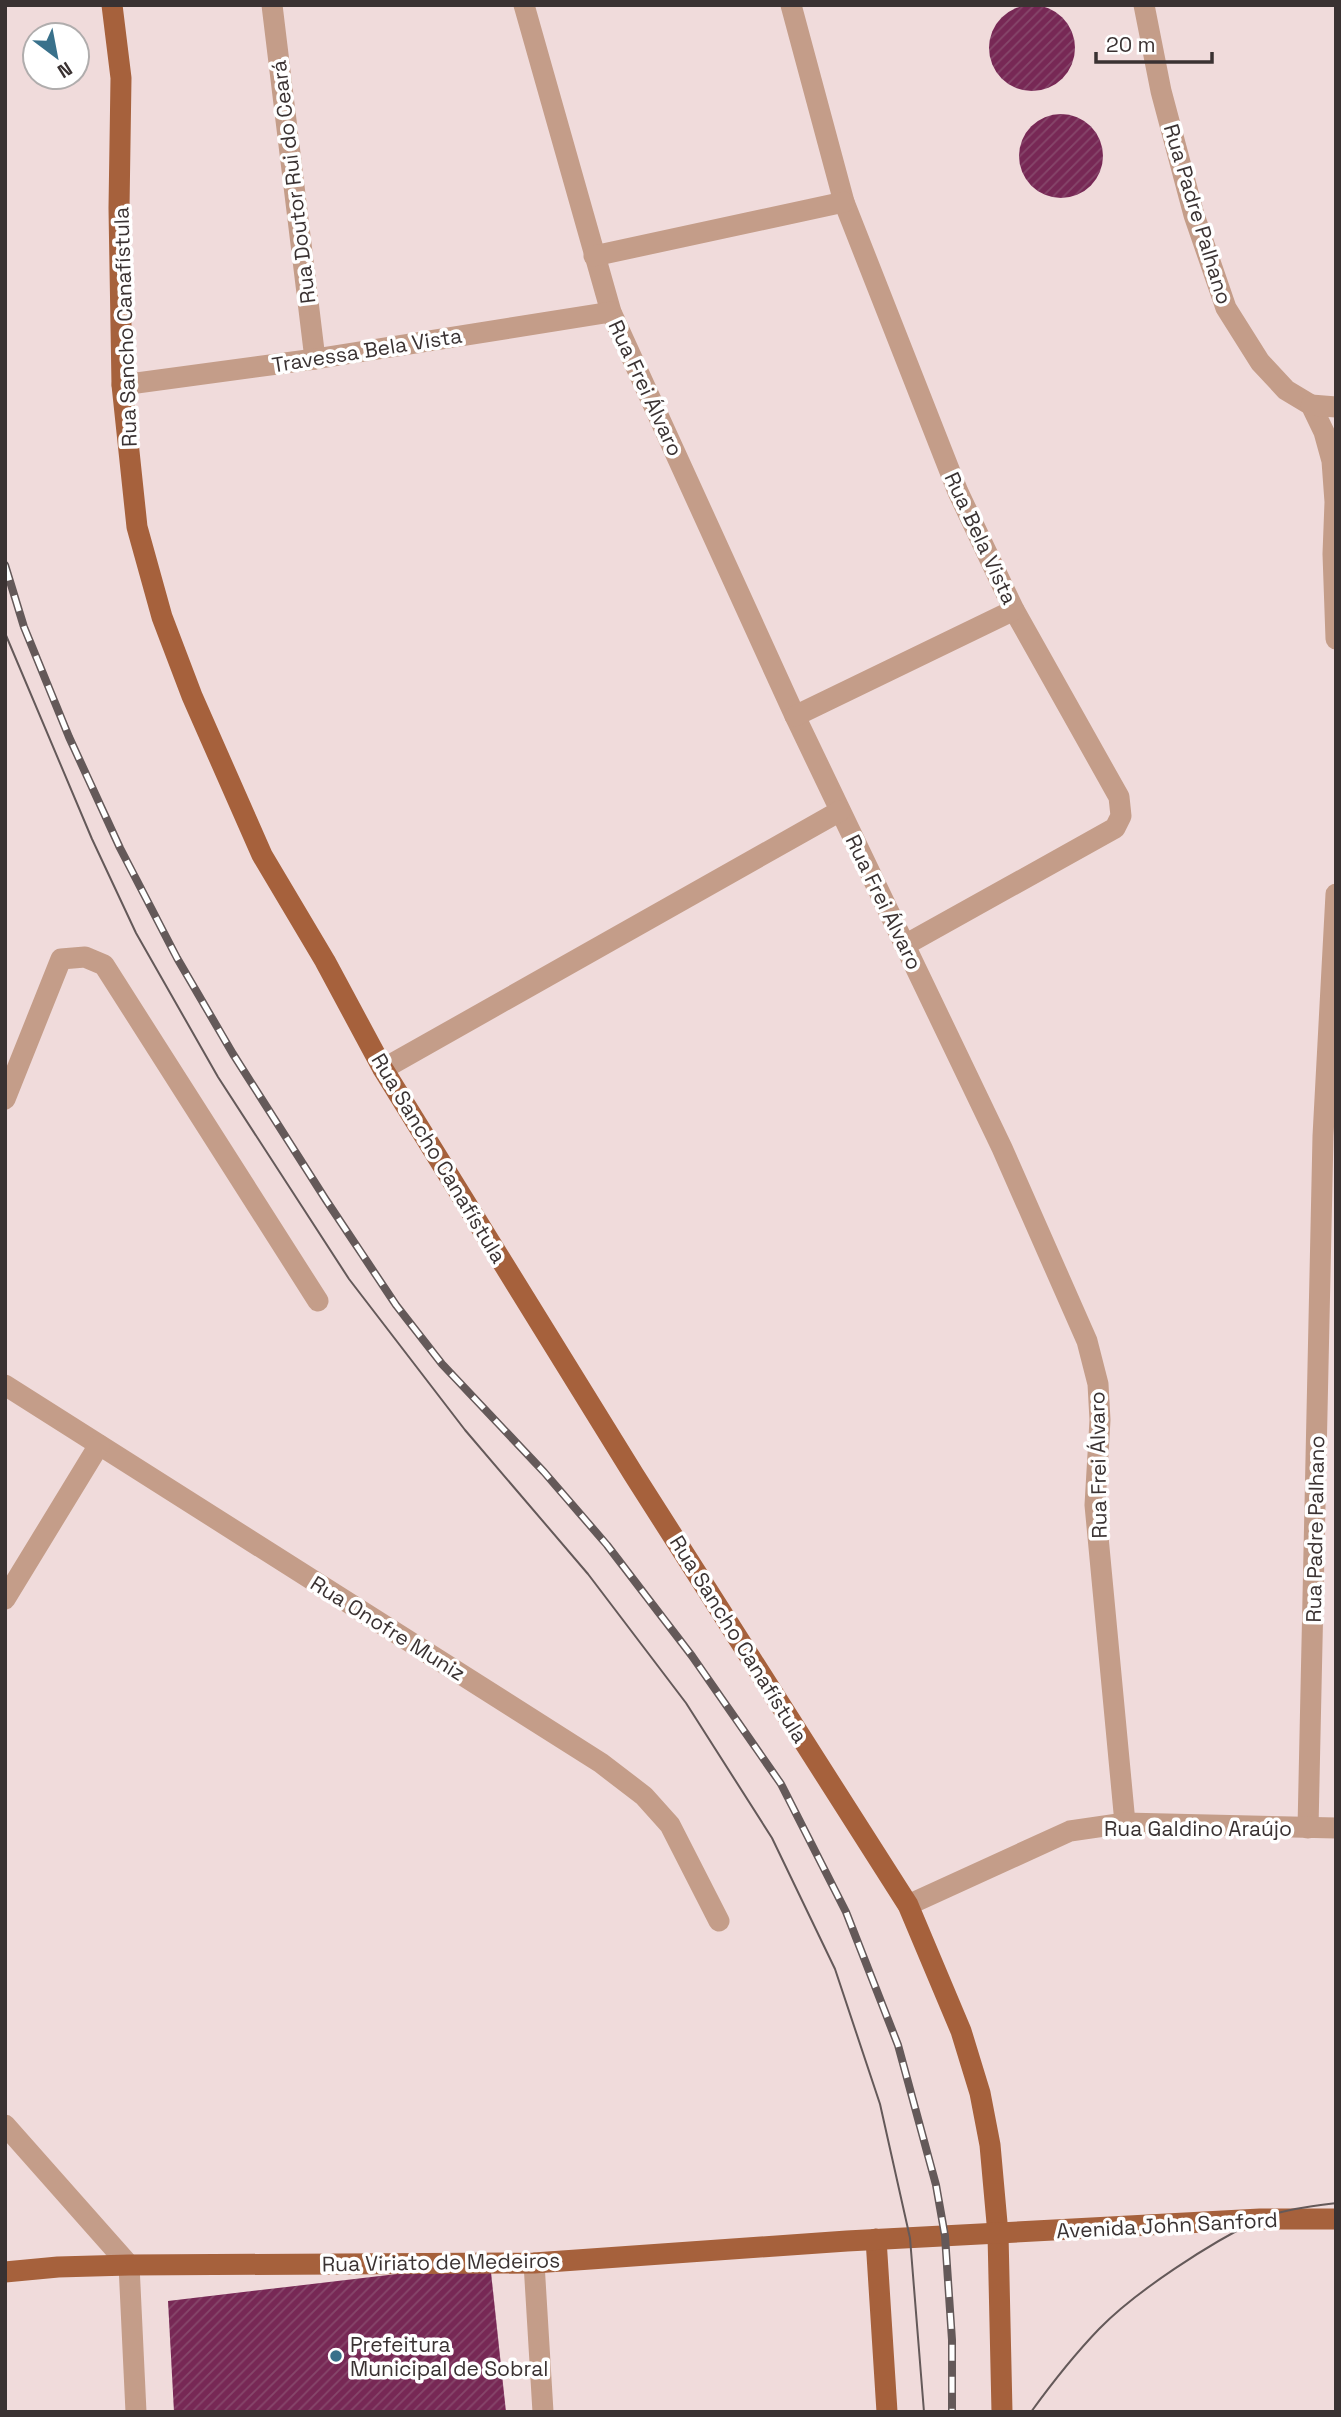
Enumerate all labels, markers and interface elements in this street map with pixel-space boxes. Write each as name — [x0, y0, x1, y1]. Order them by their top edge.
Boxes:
north arrow — [21, 21, 91, 91]
scale bar — [1096, 21, 1212, 65]
text: 20 m — [1106, 31, 1156, 58]
text: N — [53, 56, 77, 84]
street label: Rua Doutor Rui do Ceará — [265, 59, 321, 305]
street label: Rua Padre Palhano — [1158, 121, 1238, 307]
street label: Rua Sancho Canafístula — [107, 207, 143, 447]
street label: Rua Frei Álvaro — [603, 316, 689, 460]
street label: Travessa Bela Vista — [270, 322, 464, 378]
street label: Rua Bela Vista — [939, 468, 1023, 608]
street label: Rua Frei Álvaro — [840, 830, 928, 974]
street label: Rua Sancho Canafístula — [366, 1048, 512, 1268]
street label: Rua Frei Álvaro — [1083, 1391, 1113, 1539]
street label: Rua Padre Palhano — [1300, 1435, 1330, 1623]
street label: Rua Sancho Canafístula — [664, 1530, 814, 1748]
street label: Rua Onofre Muniz — [305, 1569, 471, 1687]
street label: Rua Galdino Araújo — [1104, 1815, 1292, 1842]
street label: Avenida John Sanford — [1056, 2206, 1278, 2244]
street label: Rua Viriato de Medeiros — [322, 2246, 560, 2278]
place label: Prefeitura Municipal de Sobral — [350, 2331, 548, 2382]
marker: Prefeitura Municipal de Sobral — [328, 2348, 344, 2364]

